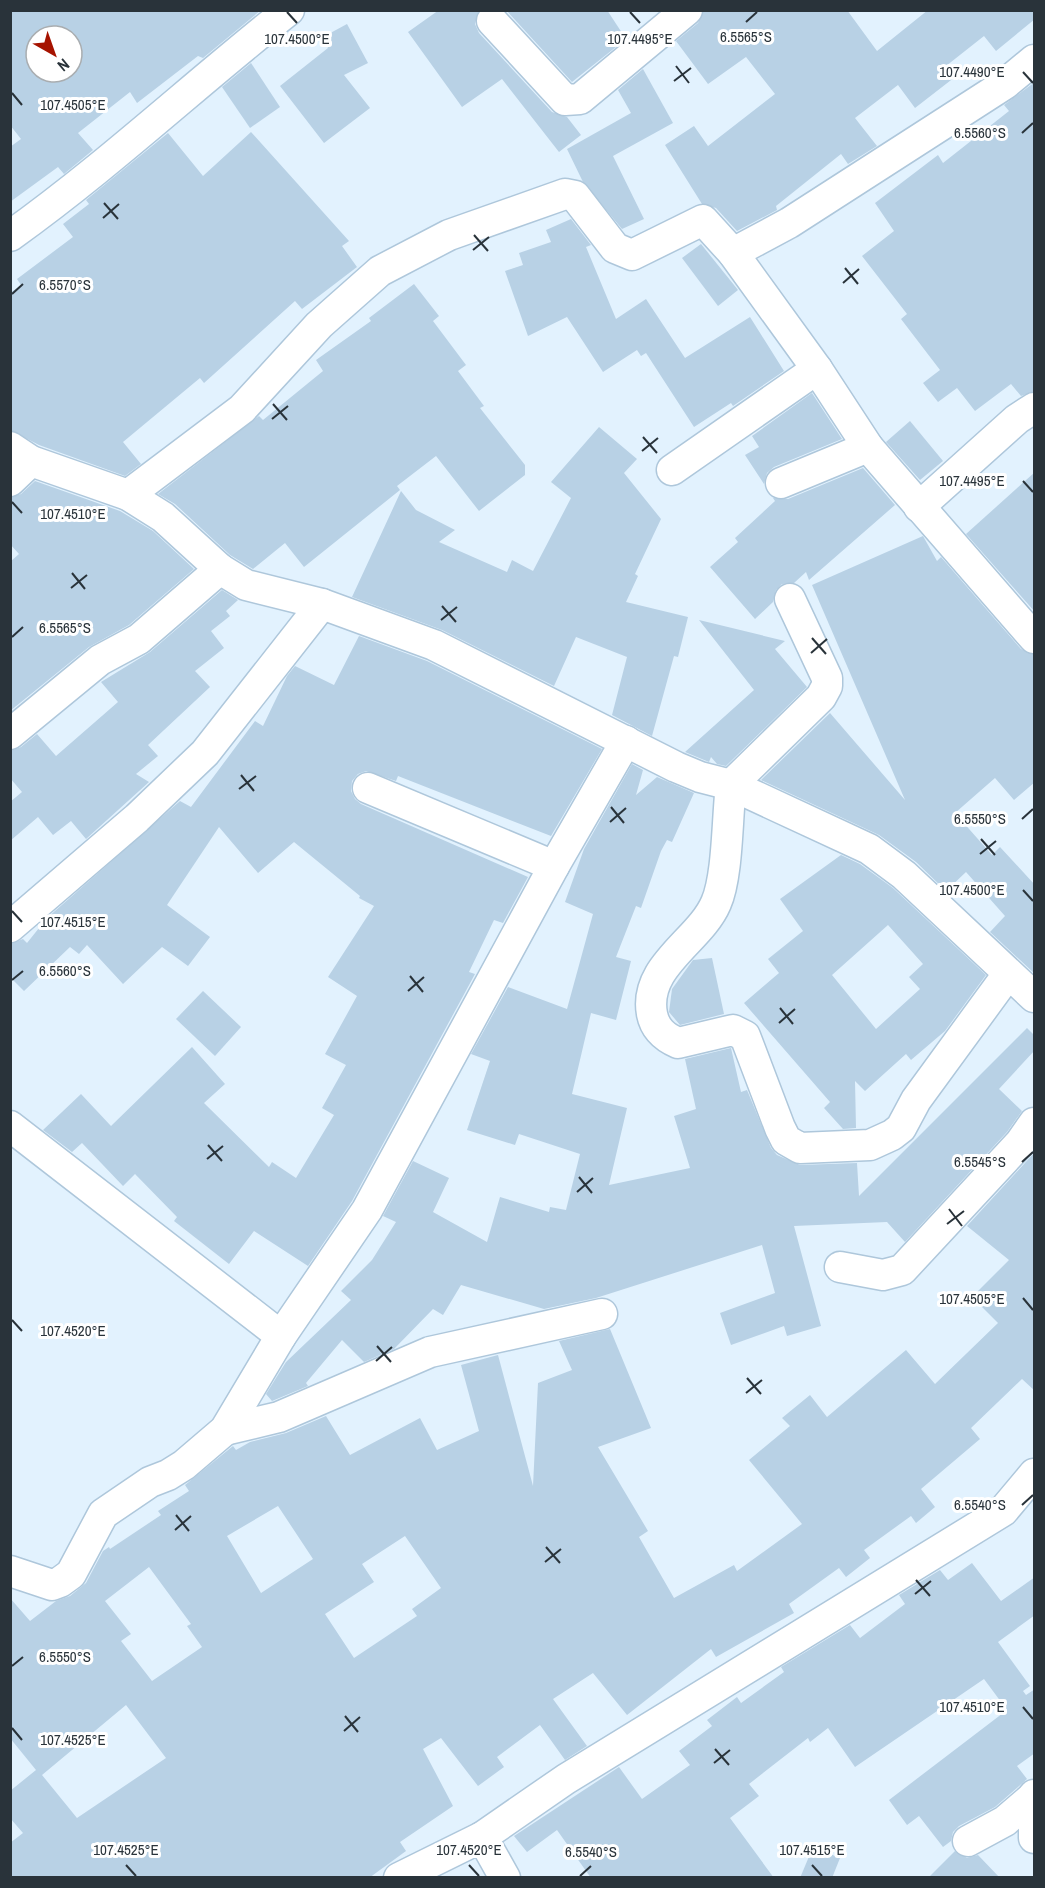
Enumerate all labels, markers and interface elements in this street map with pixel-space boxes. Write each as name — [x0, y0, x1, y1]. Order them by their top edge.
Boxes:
north arrow — [24, 24, 84, 84]
text: 6.5565°S — [720, 26, 772, 47]
text: 107.4500°E — [264, 28, 330, 49]
text: 107.4495°E — [607, 28, 673, 49]
text: N — [53, 54, 74, 77]
text: 107.4490°E — [939, 61, 1005, 82]
text: 107.4505°E — [40, 94, 106, 115]
text: 6.5560°S — [954, 122, 1006, 143]
text: 6.5570°S — [39, 274, 91, 295]
text: 107.4495°E — [939, 470, 1005, 491]
text: 107.4510°E — [40, 503, 106, 524]
text: 6.5565°S — [39, 617, 91, 638]
text: 6.5550°S — [954, 808, 1006, 829]
text: 107.4500°E — [939, 879, 1005, 900]
text: 107.4515°E — [40, 911, 106, 932]
text: 6.5560°S — [39, 960, 91, 981]
text: 6.5545°S — [954, 1151, 1006, 1172]
text: 107.4505°E — [939, 1288, 1005, 1309]
text: 107.4520°E — [40, 1320, 106, 1341]
text: 6.5540°S — [954, 1494, 1006, 1515]
text: 6.5550°S — [39, 1646, 91, 1667]
text: 107.4510°E — [939, 1696, 1005, 1717]
text: 107.4525°E — [40, 1729, 106, 1750]
text: 107.4525°E — [93, 1839, 159, 1860]
text: 107.4520°E — [436, 1839, 502, 1860]
text: 107.4515°E — [779, 1839, 845, 1860]
text: 6.5540°S — [565, 1841, 617, 1862]

